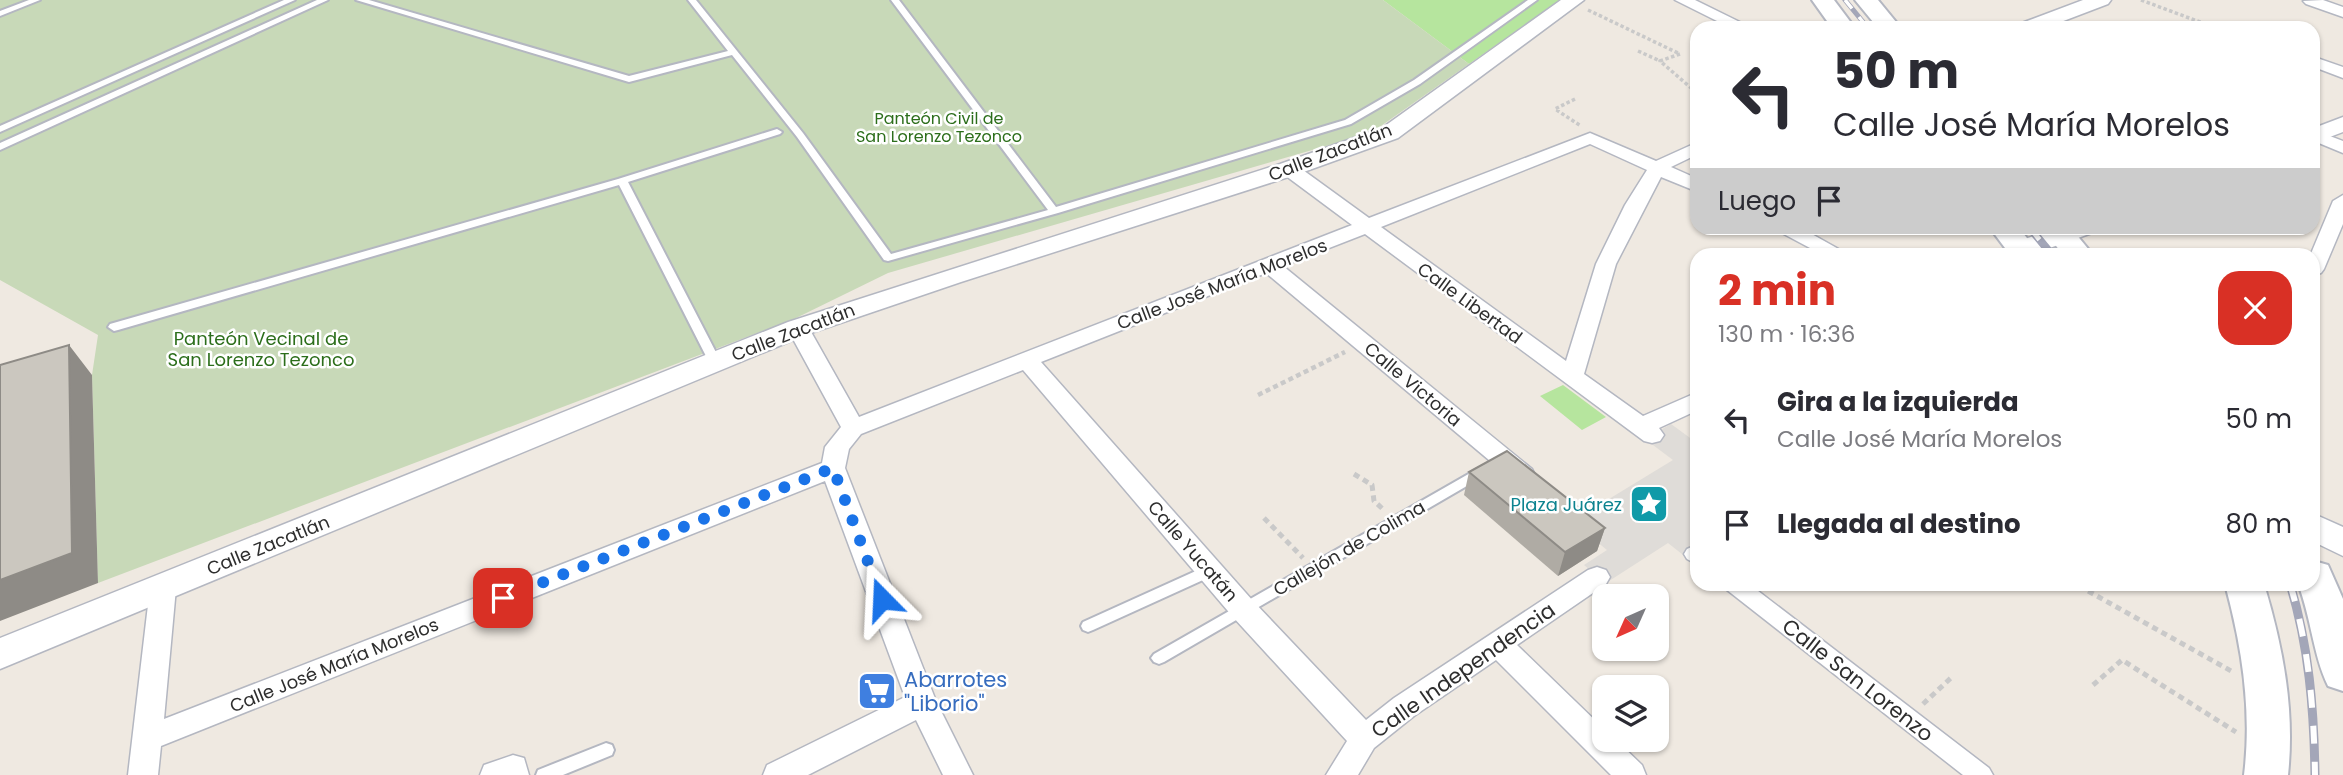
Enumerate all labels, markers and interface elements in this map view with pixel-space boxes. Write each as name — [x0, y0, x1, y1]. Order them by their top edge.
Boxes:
text: 50 m — [1833, 37, 1959, 105]
icon: left — [1718, 49, 1809, 140]
text: Calle José María Morelos — [1833, 102, 2230, 147]
park label: Panteón Civil de San Lorenzo Tezonco — [856, 107, 1022, 148]
street label: Calle Zacatlán — [1265, 117, 1395, 187]
icon: arrive — [1810, 182, 1848, 220]
text: Luego — [1718, 183, 1796, 219]
street label: Calle José María Morelos — [1113, 232, 1331, 336]
street label: Calle Libertad — [1412, 256, 1528, 350]
text: 2 min — [1718, 261, 1836, 320]
button: close — [2218, 271, 2292, 345]
street label: Calle Zacatlán — [728, 297, 858, 367]
text: 130 m · 16:36 — [1718, 318, 1855, 350]
park label: Panteón Vecinal de San Lorenzo Tezonco — [168, 326, 354, 372]
street label: Calle Victoria — [1359, 336, 1467, 432]
text: Gira a la izquierda — [1777, 384, 2019, 420]
icon: left — [1718, 401, 1756, 439]
text: 50 m — [2226, 401, 2292, 437]
text: Calle José María Morelos — [1777, 423, 2062, 455]
place icon: Plaza Juárez — [1628, 483, 1670, 525]
place label: Plaza Juárez — [1511, 492, 1622, 517]
street label: Callejón de Colima — [1268, 494, 1430, 602]
street label: Calle Yucatán — [1142, 495, 1244, 607]
icon: arrive — [1718, 506, 1756, 544]
text: Llegada al destino — [1777, 506, 2021, 542]
text: 80 m — [2226, 506, 2292, 542]
street label: Calle Zacatlán — [203, 509, 333, 581]
position arrow — [845, 562, 919, 636]
pin — [473, 568, 533, 628]
icon: arrive — [484, 579, 522, 617]
north arrow — [1592, 584, 1670, 662]
map controls — [1592, 584, 1669, 752]
street label: Calle Independencia — [1365, 595, 1561, 745]
street label: Calle José María Morelos — [226, 612, 442, 718]
street label: Calle San Lorenzo — [1776, 612, 1940, 748]
place label: Abarrotes "Liborio" — [904, 665, 1007, 718]
supermarket icon: Abarrotes "Liborio" — [856, 670, 898, 712]
button: layers — [1592, 675, 1669, 752]

